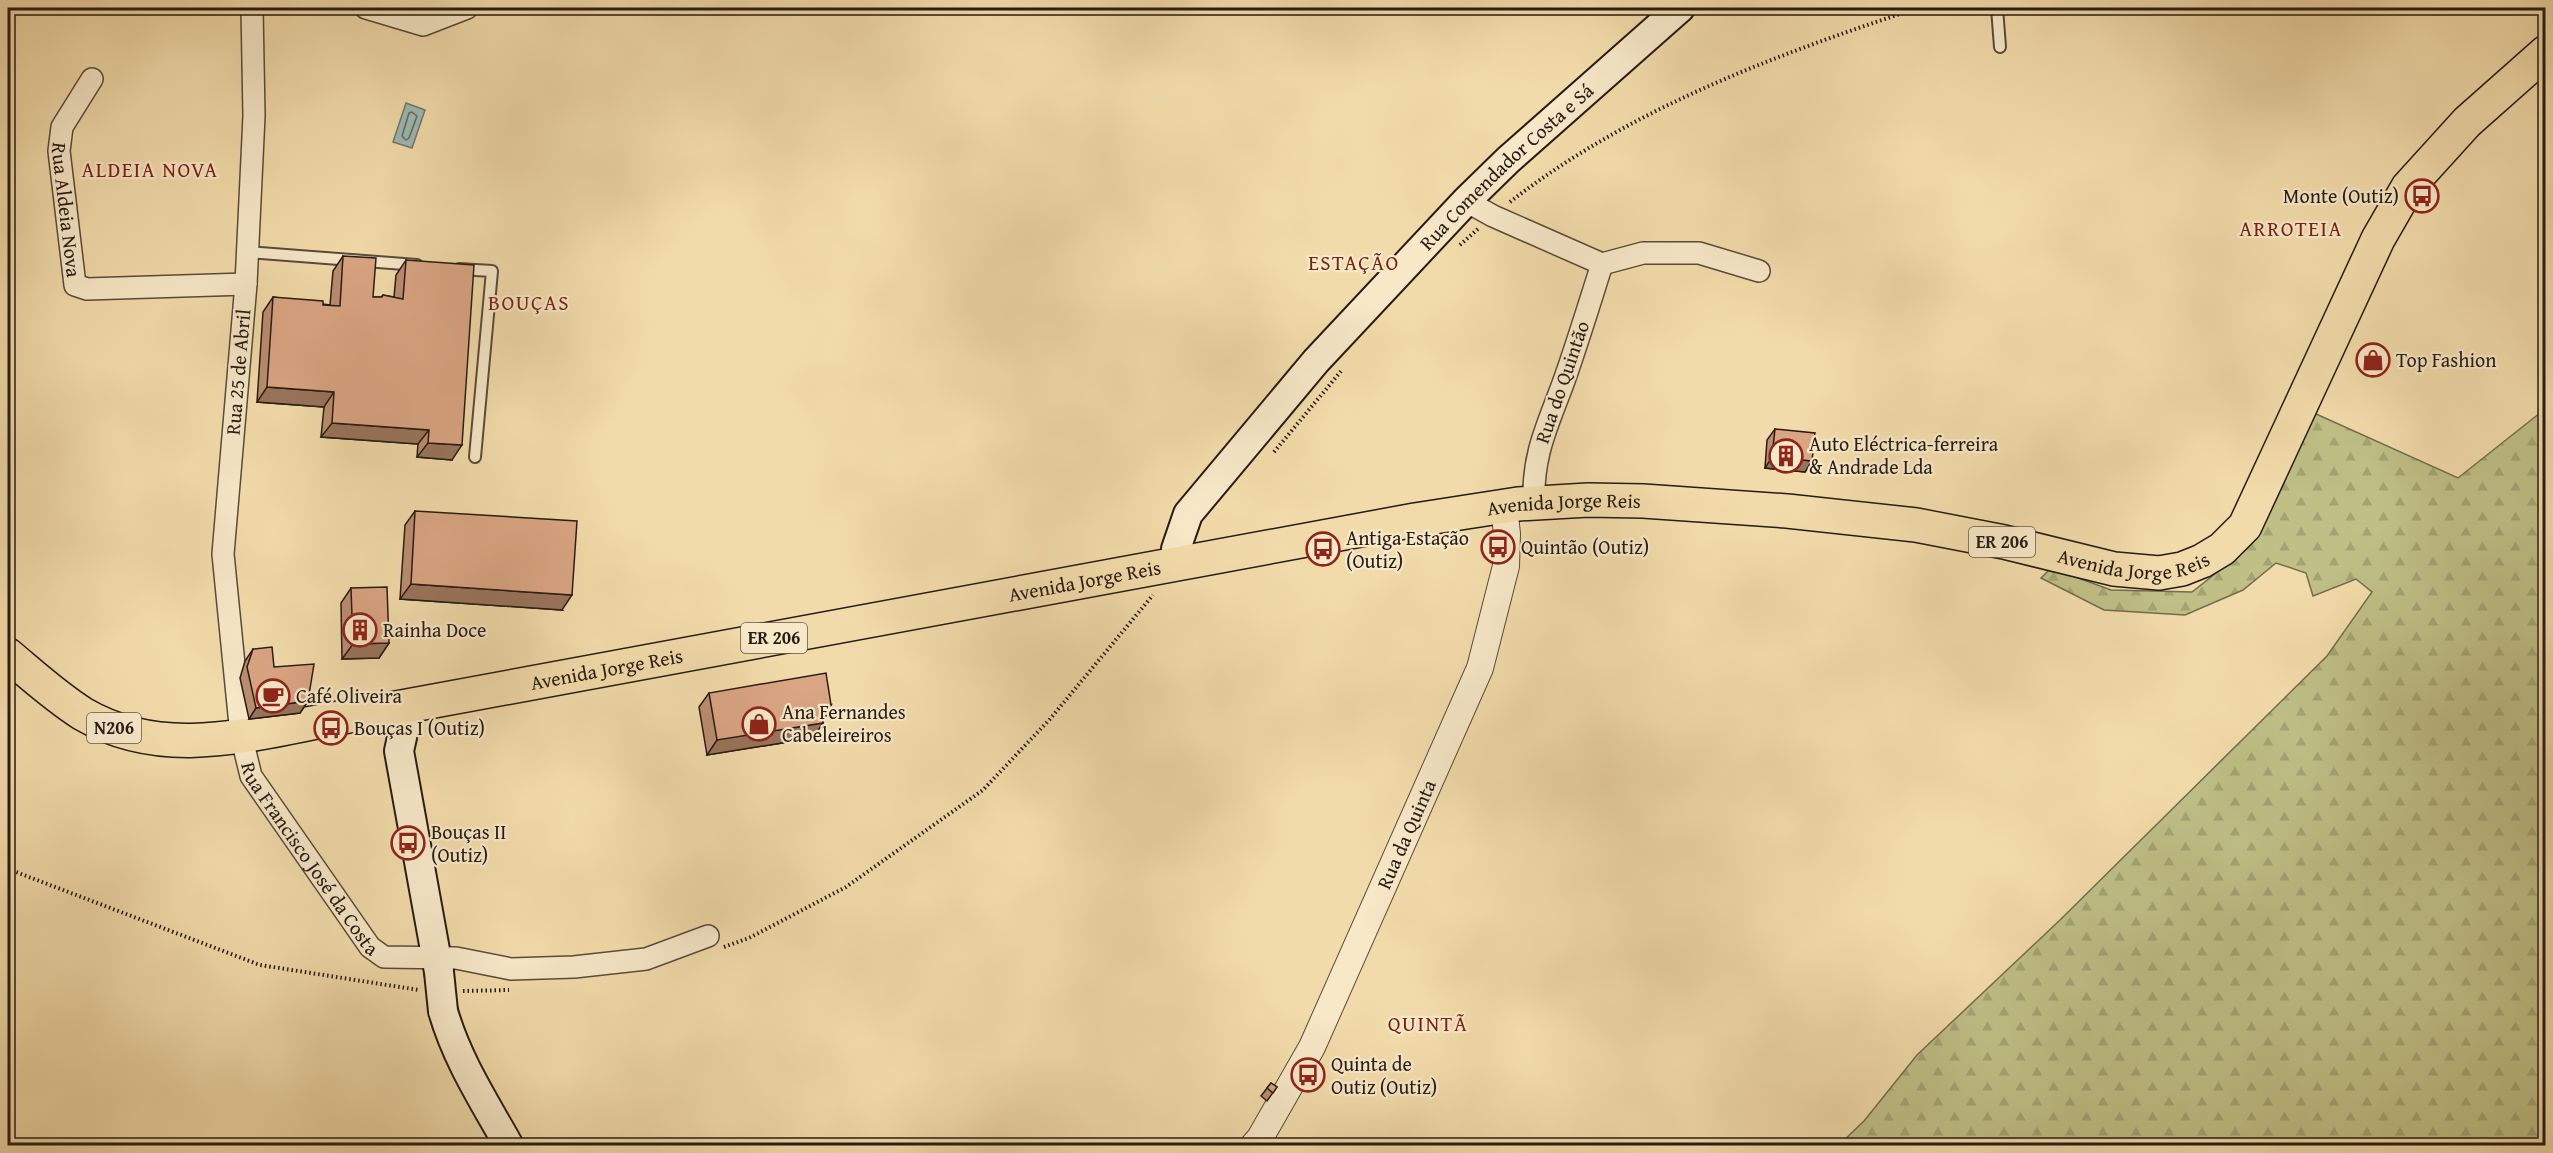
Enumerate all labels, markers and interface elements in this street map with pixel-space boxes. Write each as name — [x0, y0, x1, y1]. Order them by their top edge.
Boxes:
street label: Rua Comendador Costa e Sá — [1412, 76, 1600, 256]
street label: Rua Aldeia Nova — [45, 141, 89, 279]
district label: ALDEIA NOVA — [82, 154, 218, 185]
bus stop icon: Monte (Outiz) — [2404, 178, 2440, 214]
place label: Monte (Outiz) — [2283, 181, 2399, 210]
district label: ARROTEIA — [2239, 213, 2343, 244]
district label: ESTAÇÃO — [1308, 247, 1400, 278]
district label: BOUÇAS — [488, 287, 570, 318]
street label: Rua 25 de Abril — [218, 307, 257, 436]
street label: Rua do Quintão — [1527, 317, 1596, 447]
shop icon: Top Fashion — [2355, 342, 2391, 378]
place label: Top Fashion — [2396, 345, 2496, 374]
place label: Auto Eléctrica-ferreira & Andrade Lda — [1809, 429, 1999, 481]
building icon: Auto Eléctrica-ferreira & Andrade Lda — [1768, 438, 1804, 474]
street label: Avenida Jorge Reis — [1485, 485, 1641, 523]
place label: Antiga Estação (Outiz) — [1346, 523, 1469, 575]
road number: ER 206 — [1969, 527, 2035, 557]
bus stop icon: Quintão (Outiz) — [1480, 529, 1516, 565]
bus stop icon: Antiga Estação (Outiz) — [1305, 531, 1341, 567]
place label: Quintão (Outiz) — [1521, 532, 1649, 561]
street label: Avenida Jorge Reis — [2055, 541, 2215, 587]
street label: Avenida Jorge Reis — [1006, 552, 1163, 609]
building icon: Rainha Doce — [342, 612, 378, 648]
place label: Rainha Doce — [383, 615, 487, 644]
road number: ER 206 — [741, 623, 807, 653]
street label: Avenida Jorge Reis — [528, 640, 685, 697]
cafe icon: Café Oliveira — [255, 678, 291, 714]
place label: Café Oliveira — [296, 681, 402, 710]
place label: Ana Fernandes Cabeleireiros — [782, 697, 906, 749]
shop icon: Ana Fernandes Cabeleireiros — [741, 706, 777, 742]
bus stop icon: Bouças I (Outiz) — [313, 710, 349, 746]
road number: N206 — [87, 713, 141, 743]
place label: Bouças I (Outiz) — [354, 713, 485, 742]
street label: Rua Francisco José da Costa — [234, 759, 385, 963]
street label: Rua da Quinta — [1369, 774, 1443, 894]
place label: Bouças II (Outiz) — [431, 817, 506, 869]
bus stop icon: Bouças II (Outiz) — [390, 825, 426, 861]
district label: QUINTÃ — [1388, 1008, 1468, 1039]
place label: Quinta de Outiz (Outiz) — [1331, 1049, 1437, 1101]
bus stop icon: Quinta de Outiz (Outiz) — [1290, 1057, 1326, 1093]

